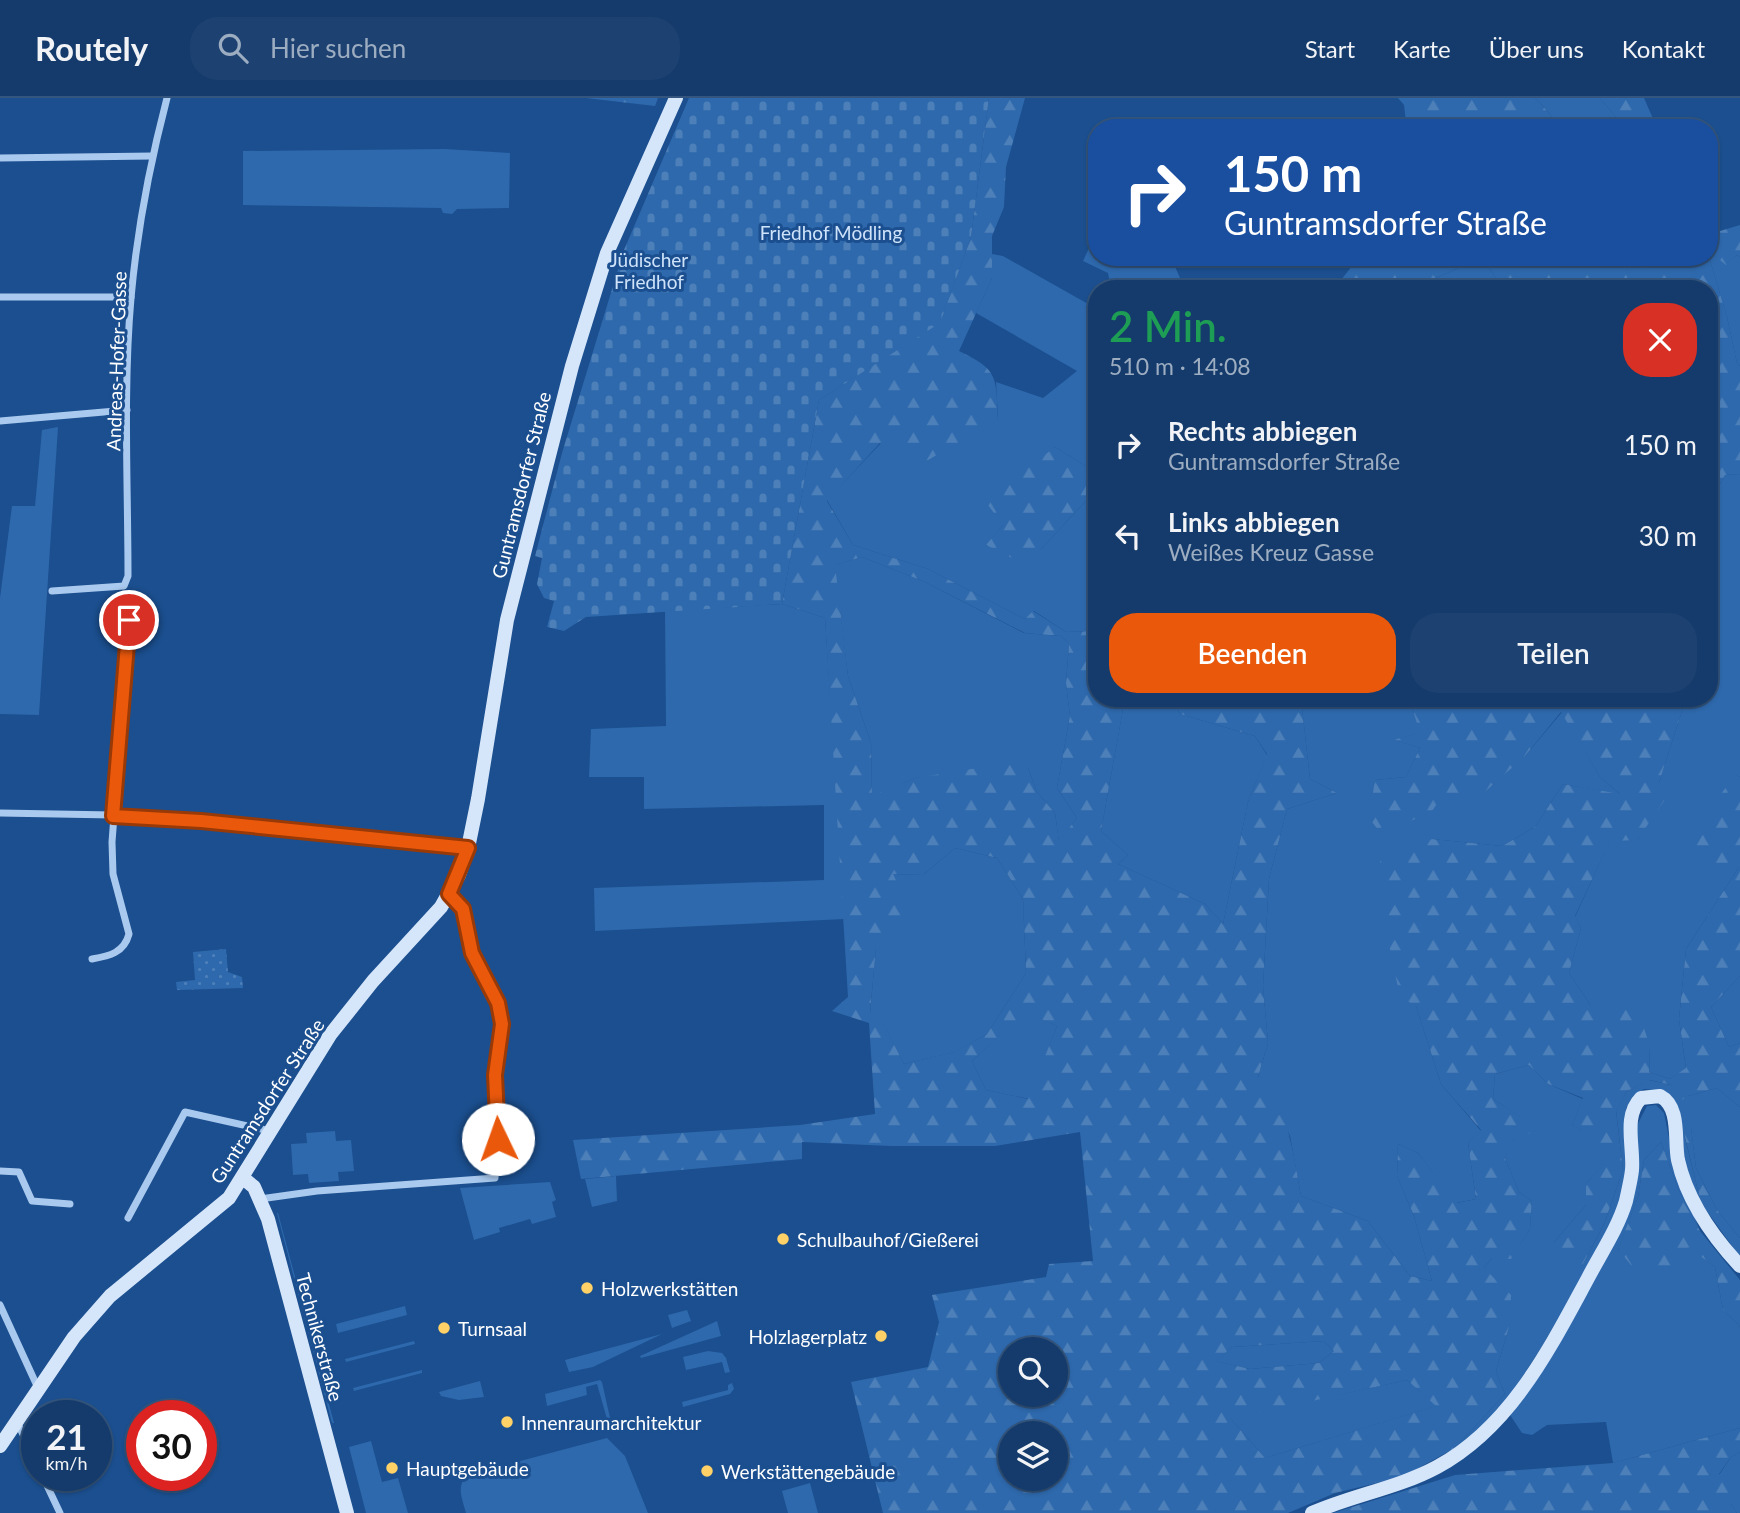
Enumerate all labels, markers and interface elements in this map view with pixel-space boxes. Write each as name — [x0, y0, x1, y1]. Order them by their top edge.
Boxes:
search box — [190, 17, 680, 80]
text: Routely — [35, 28, 148, 68]
icon: search — [214, 29, 252, 67]
text: Hier suchen — [270, 32, 406, 64]
text: Start — [1305, 34, 1355, 63]
text: Karte — [1393, 34, 1451, 63]
text: Über uns — [1489, 34, 1584, 63]
text: Kontakt — [1622, 34, 1705, 63]
text: 150 m — [1224, 144, 1362, 202]
icon: right — [1109, 147, 1200, 238]
text: Guntramsdorfer Straße — [1224, 203, 1547, 242]
park label: Friedhof Mödling — [760, 221, 902, 244]
park label: Jüdischer Friedhof — [610, 248, 688, 293]
street label: Andreas-Hofer-Gasse — [101, 271, 131, 451]
text: 2 Min. — [1109, 301, 1227, 351]
button: close — [1623, 303, 1697, 377]
text: 510 m · 14:08 — [1109, 352, 1251, 380]
street label: Guntramsdorfer Straße — [487, 389, 555, 581]
text: Rechts abbiegen — [1168, 415, 1357, 447]
icon: right — [1109, 426, 1147, 464]
text: 150 m — [1624, 429, 1697, 461]
text: Guntramsdorfer Straße — [1168, 447, 1400, 475]
text: Links abbiegen — [1168, 506, 1340, 538]
icon: left — [1109, 517, 1147, 555]
text: 30 m — [1639, 520, 1697, 552]
text: Weißes Kreuz Gasse — [1168, 538, 1374, 566]
pin — [99, 590, 159, 650]
icon: arrive — [110, 601, 148, 639]
button: Beenden — [1109, 613, 1396, 693]
button: Teilen — [1410, 613, 1697, 693]
street label: Guntramsdorfer Straße — [205, 1014, 329, 1188]
position arrow — [461, 1102, 535, 1176]
place label: Schulbauhof/Gießerei — [797, 1228, 979, 1251]
marker: Schulbauhof/Gießerei — [775, 1231, 791, 1247]
street label: Technikerstraße — [292, 1270, 348, 1404]
place label: Holzwerkstätten — [601, 1277, 738, 1300]
marker: Holzwerkstätten — [579, 1280, 595, 1296]
place label: Turnsaal — [458, 1317, 527, 1340]
marker: Turnsaal — [436, 1320, 452, 1336]
place label: Holzlagerplatz — [748, 1325, 867, 1348]
marker: Holzlagerplatz — [873, 1328, 889, 1344]
map controls — [998, 1337, 1068, 1491]
button: search — [998, 1337, 1068, 1407]
speed limit sign: 30 — [126, 1400, 217, 1491]
place label: Innenraumarchitektur — [521, 1411, 701, 1434]
marker: Innenraumarchitektur — [499, 1414, 515, 1430]
text: 21 — [46, 1415, 87, 1457]
button: layers — [998, 1421, 1068, 1491]
text: km/h — [45, 1452, 88, 1474]
place label: Hauptgebäude — [406, 1457, 529, 1480]
marker: Hauptgebäude — [384, 1460, 400, 1476]
place label: Werkstättengebäude — [721, 1460, 895, 1483]
marker: Werkstättengebäude — [699, 1463, 715, 1479]

